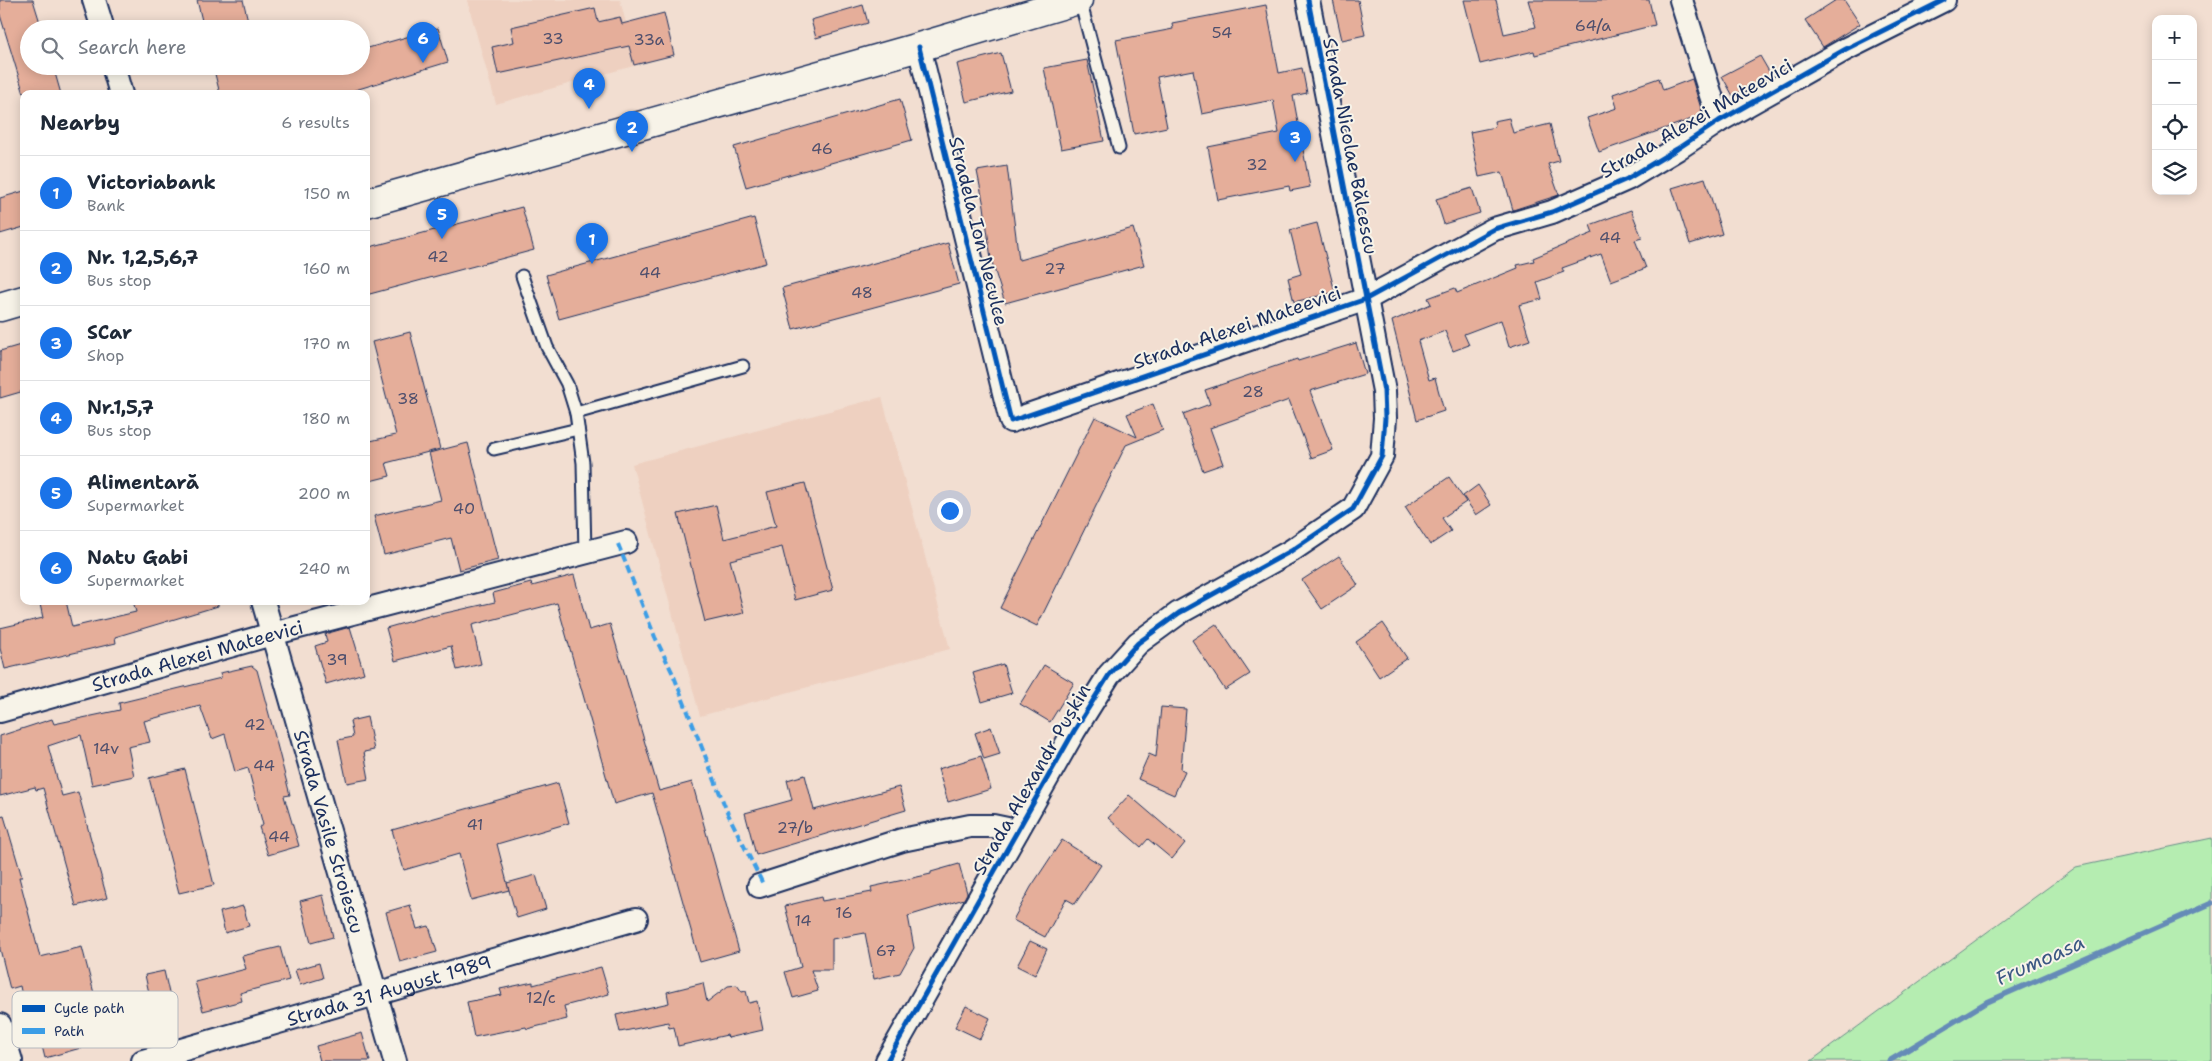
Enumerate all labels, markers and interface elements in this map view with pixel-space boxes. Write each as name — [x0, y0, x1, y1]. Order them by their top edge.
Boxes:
house number: 64/a — [1575, 15, 1611, 36]
map controls — [2152, 15, 2197, 195]
button: + — [2152, 15, 2197, 60]
search box — [20, 20, 370, 75]
pin: 6 — [407, 22, 439, 63]
house number: 54 — [1212, 22, 1232, 43]
house number: 33 — [542, 28, 564, 49]
house number: 33a — [633, 29, 665, 50]
icon: search — [38, 34, 66, 62]
text: Search here — [78, 35, 187, 60]
street label: Strada Nicolae Bălcescu — [1317, 36, 1384, 257]
street label: Strada Alexei Mateevici — [1595, 53, 1797, 184]
button: − — [2152, 60, 2197, 105]
pin: 4 — [573, 68, 605, 109]
button: locate — [2152, 105, 2197, 150]
text: Nearby — [40, 109, 120, 137]
pin: 2 — [616, 111, 648, 152]
text: 6 results — [281, 112, 350, 133]
pin: 3 — [1279, 121, 1311, 162]
street label: Stradela Ion Neculce — [943, 134, 1014, 328]
house number: 46 — [811, 138, 833, 159]
button: layers — [2152, 150, 2197, 195]
house number: 32 — [1246, 154, 1268, 175]
text: Victoriabank — [87, 170, 216, 195]
text: 1 — [52, 183, 60, 204]
text: 150 m — [303, 183, 350, 204]
text: Bank — [87, 195, 125, 216]
pin: 5 — [426, 198, 458, 239]
pin: 1 — [576, 223, 608, 264]
house number: 44 — [1599, 227, 1621, 248]
text: Nr. 1,2,5,6,7 — [87, 245, 198, 270]
house number: 42 — [427, 246, 449, 267]
text: 2 — [50, 258, 62, 279]
text: 160 m — [303, 258, 350, 279]
house number: 27 — [1044, 258, 1066, 279]
house number: 44 — [639, 262, 661, 283]
text: Bus stop — [87, 270, 152, 291]
street label: Strada Alexei Mateevici — [1130, 280, 1345, 375]
house number: 48 — [851, 282, 873, 303]
text: SCar — [87, 320, 132, 345]
text: 3 — [50, 333, 62, 354]
text: 170 m — [303, 333, 350, 354]
text: Shop — [87, 345, 124, 366]
house number: 28 — [1242, 381, 1264, 402]
house number: 38 — [397, 388, 419, 409]
text: Nr.1,5,7 — [87, 395, 154, 420]
text: 4 — [50, 408, 62, 429]
text: 180 m — [302, 408, 350, 429]
text: Bus stop — [87, 420, 152, 441]
text: Alimentară — [87, 470, 199, 495]
text: 5 — [51, 483, 61, 504]
text: 200 m — [298, 483, 350, 504]
text: Supermarket — [87, 495, 184, 516]
house number: 40 — [453, 498, 475, 519]
your location — [937, 498, 963, 524]
text: Natu Gabi — [87, 545, 188, 570]
text: 6 — [50, 558, 62, 579]
text: 240 m — [298, 558, 350, 579]
text: Supermarket — [87, 570, 184, 591]
street label: Strada Alexei Mateevici — [89, 614, 306, 697]
house number: 39 — [326, 649, 348, 670]
street label: Strada Alexandr Pușkin — [966, 679, 1097, 880]
house number: 42 — [244, 714, 266, 735]
street label: Strada Vasile Stroiescu — [288, 727, 370, 937]
house number: 14v — [93, 738, 119, 759]
house number: 44 — [253, 755, 275, 776]
house number: 41 — [466, 814, 484, 835]
house number: 27/b — [777, 817, 813, 838]
house number: 44 — [268, 826, 290, 847]
house number: 16 — [835, 902, 853, 923]
house number: 14 — [794, 910, 812, 931]
water label: Frumoasa — [1991, 929, 2089, 991]
house number: 67 — [876, 940, 896, 961]
street label: Strada 31 August 1989 — [284, 949, 494, 1032]
house number: 12/c — [526, 987, 556, 1008]
legend — [12, 991, 178, 1048]
text: Cycle path — [54, 999, 125, 1017]
text: Path — [54, 1022, 85, 1040]

